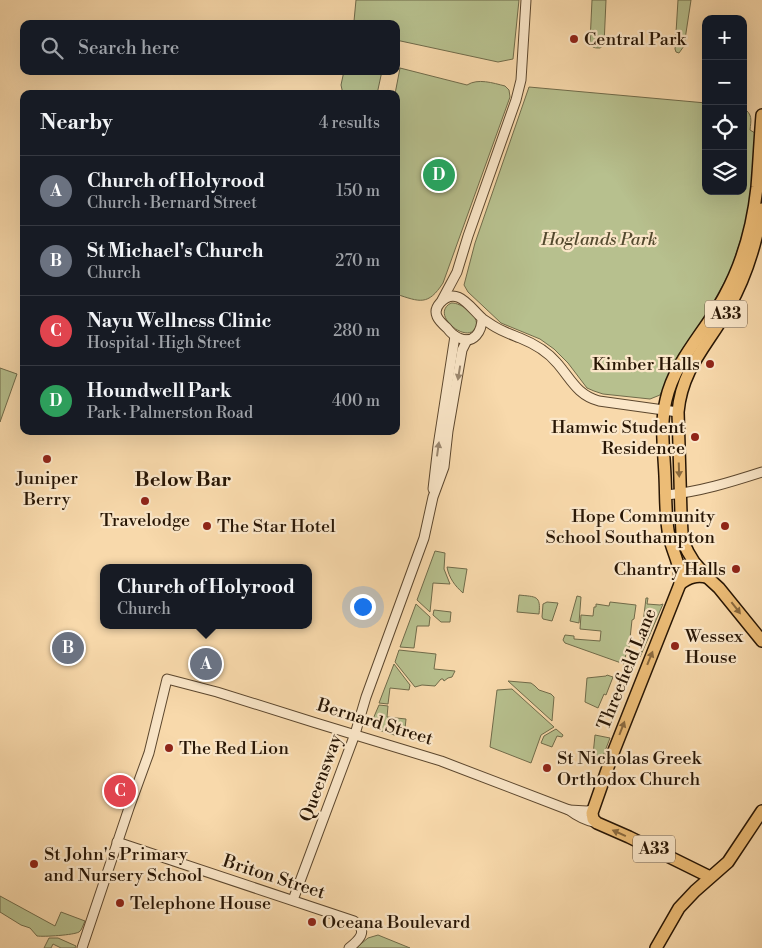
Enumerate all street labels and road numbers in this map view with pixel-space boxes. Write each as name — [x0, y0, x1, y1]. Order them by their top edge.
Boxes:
road number: A33 — [705, 300, 747, 328]
street label: Threefield Lane — [592, 605, 662, 733]
street label: Bernard Street — [313, 693, 436, 751]
street label: Queensway — [295, 731, 348, 825]
road number: A33 — [633, 836, 675, 862]
street label: Briton Street — [219, 849, 329, 905]

